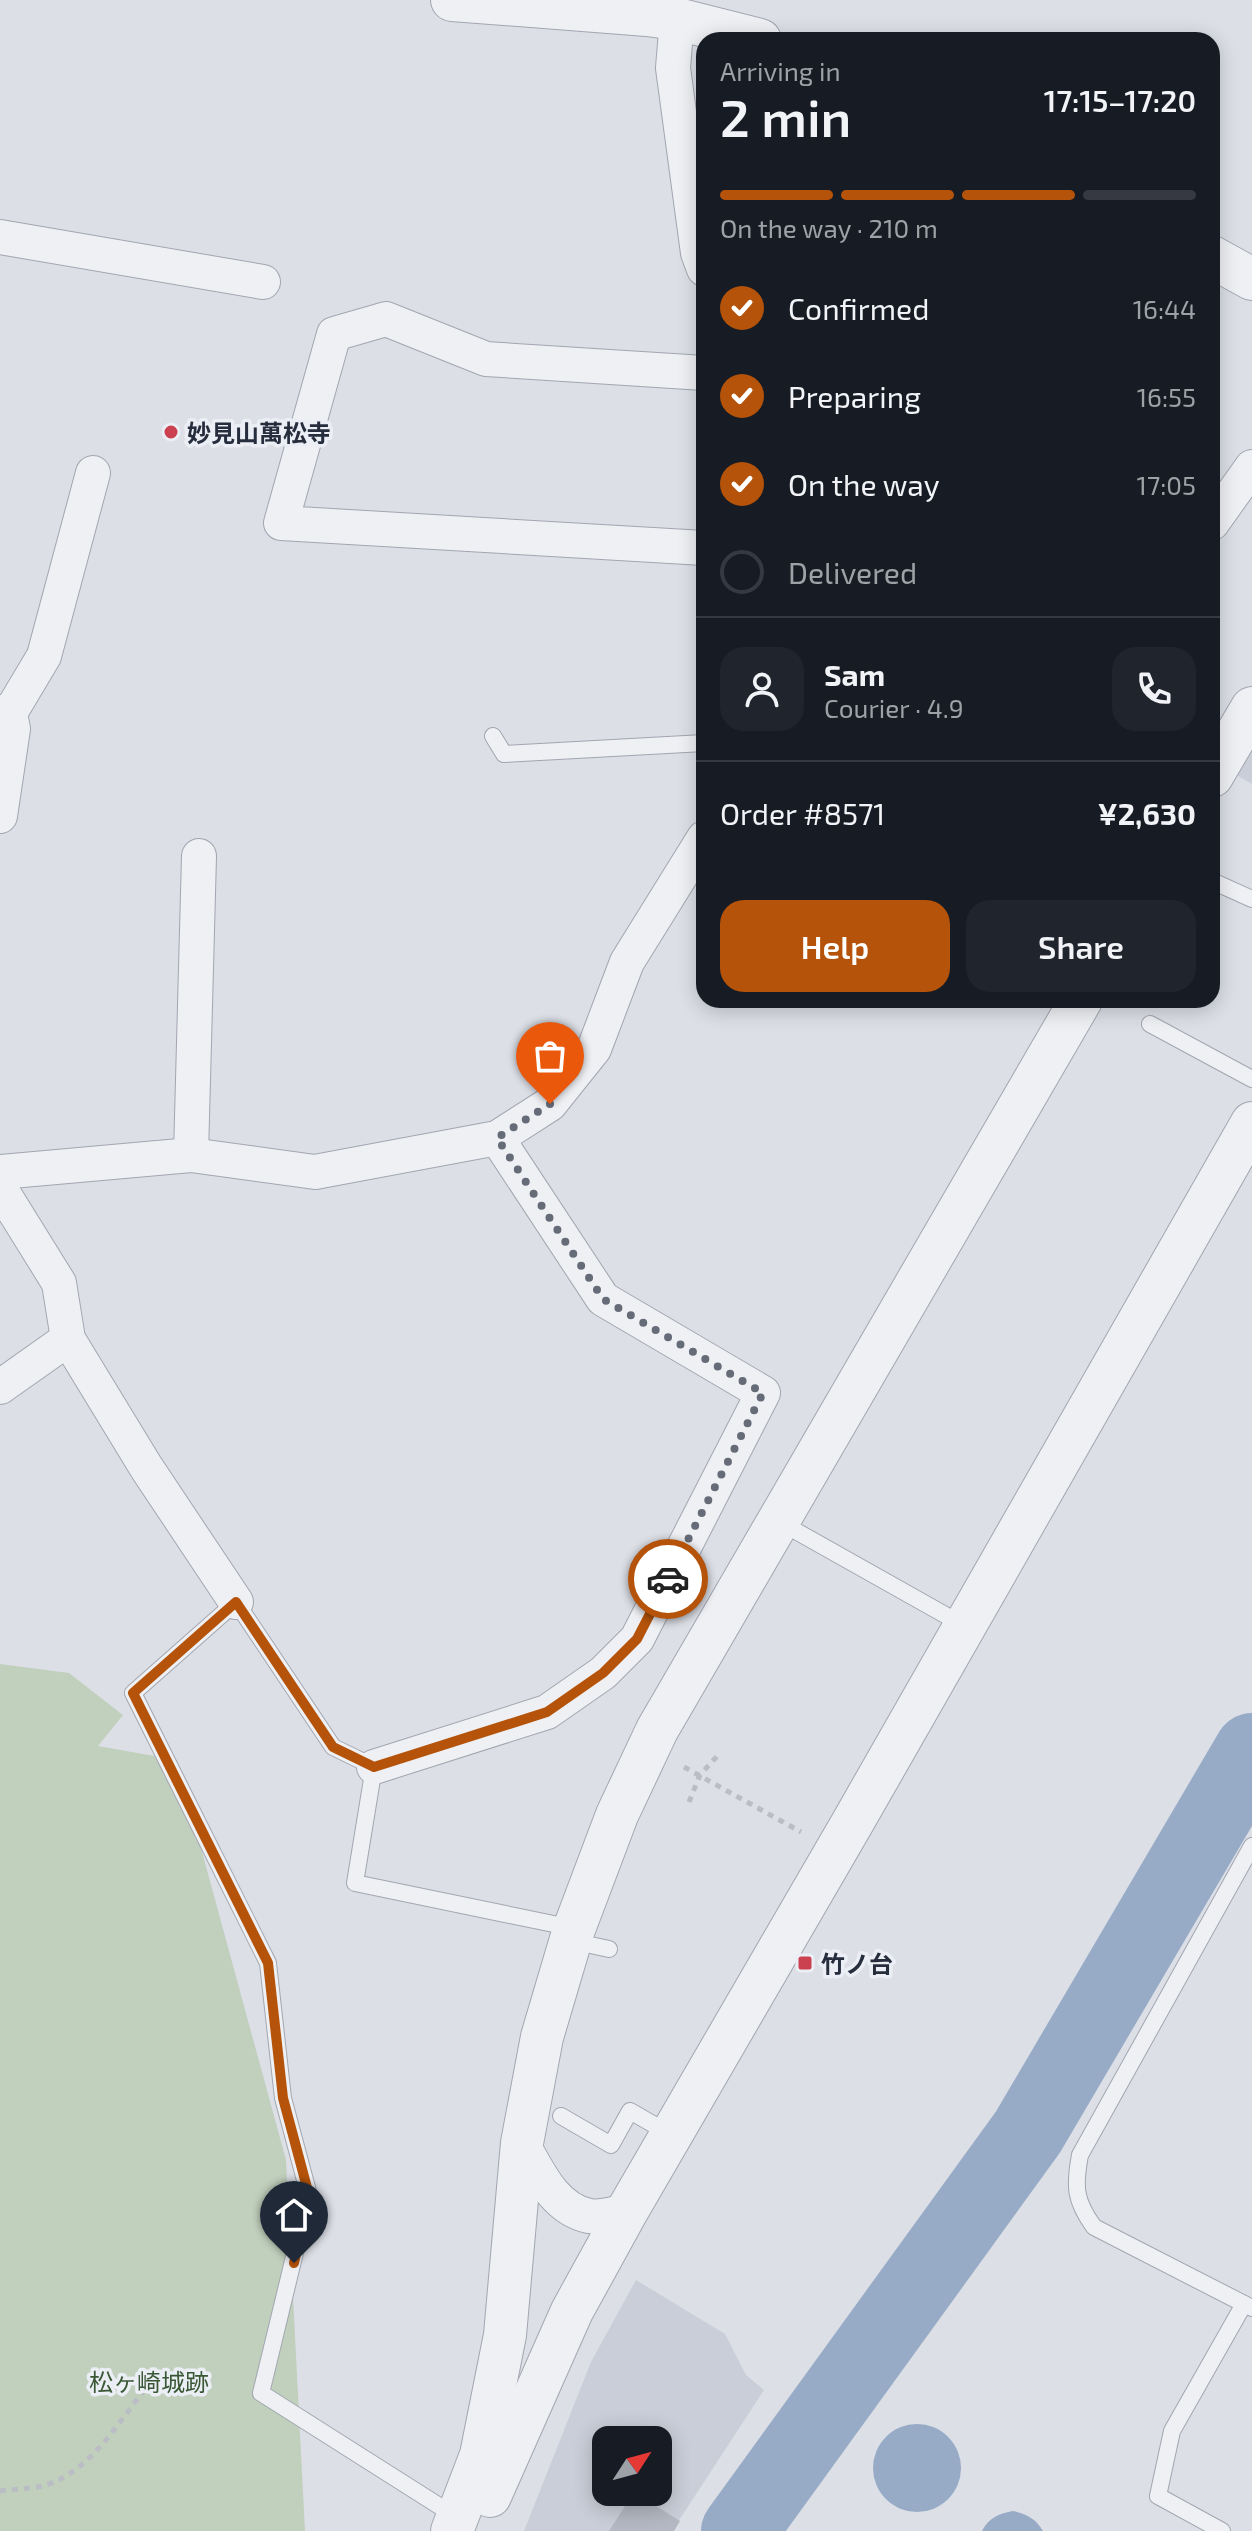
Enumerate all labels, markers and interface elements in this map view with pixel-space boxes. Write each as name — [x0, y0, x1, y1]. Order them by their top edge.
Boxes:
text: Arriving in — [720, 55, 841, 86]
text: 17:15–17:20 — [1044, 82, 1196, 118]
text: 2 min — [720, 85, 851, 147]
text: On the way · 210 m — [720, 212, 938, 243]
icon: check — [720, 286, 764, 330]
text: Confirmed — [788, 290, 929, 326]
text: 16:44 — [1133, 293, 1196, 324]
icon: check — [720, 374, 764, 418]
text: Preparing — [788, 378, 921, 414]
text: 16:55 — [1137, 381, 1196, 412]
place label: 妙見山萬松寺 — [187, 418, 331, 447]
marker: 妙見山萬松寺 — [162, 423, 180, 441]
icon: check — [720, 462, 764, 506]
text: On the way — [788, 466, 940, 502]
text: 17:05 — [1137, 469, 1196, 500]
text: Delivered — [788, 554, 917, 590]
button: person — [720, 647, 804, 731]
button: phone — [1112, 647, 1196, 731]
text: Sam — [824, 656, 885, 692]
text: Courier · 4.9 — [824, 692, 964, 723]
text: Order #8571 — [720, 795, 885, 831]
text: ¥2,630 — [1098, 795, 1196, 831]
button: Help — [720, 900, 950, 992]
button: Share — [966, 900, 1196, 992]
pin — [516, 1022, 584, 1104]
icon: bag — [528, 1034, 572, 1078]
courier — [628, 1539, 708, 1619]
icon: car — [646, 1557, 690, 1601]
place label: 竹ノ台 — [821, 1949, 893, 1978]
marker: 竹ノ台 — [796, 1954, 814, 1972]
pin — [260, 2181, 328, 2263]
icon: home — [272, 2193, 316, 2237]
park label: 松ヶ崎城跡 — [89, 2367, 209, 2396]
north arrow — [592, 2426, 672, 2506]
map controls — [592, 2426, 672, 2506]

